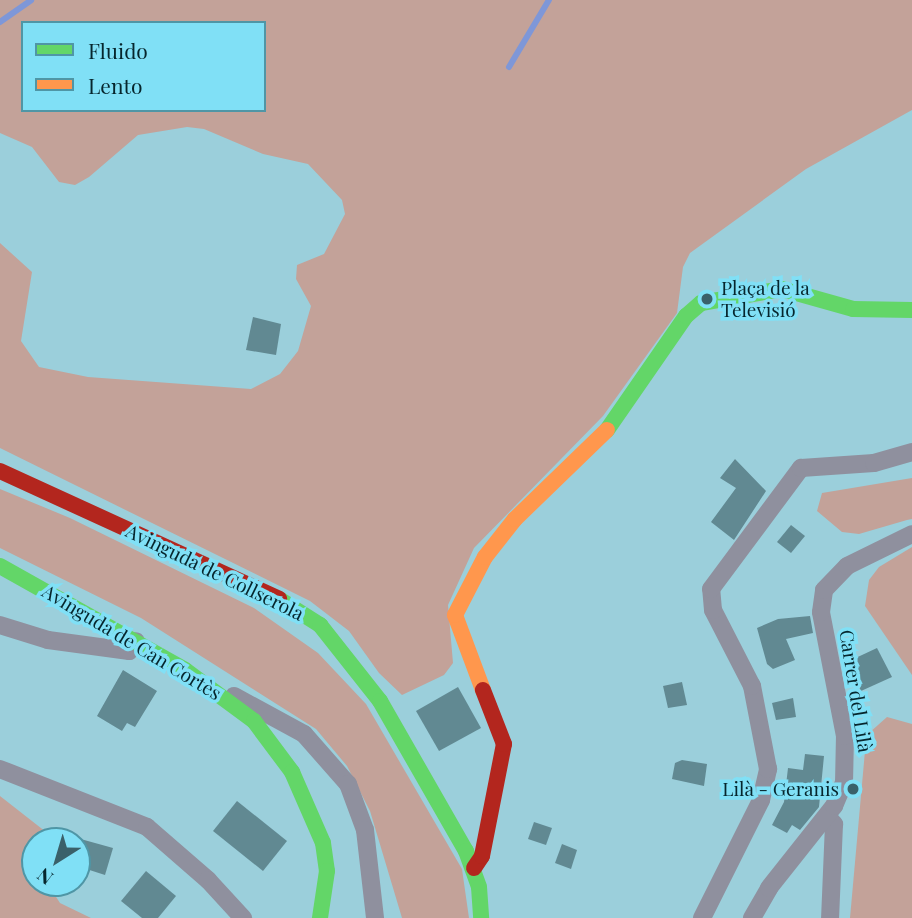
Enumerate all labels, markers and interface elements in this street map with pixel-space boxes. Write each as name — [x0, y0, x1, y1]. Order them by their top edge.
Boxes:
legend — [21, 21, 266, 112]
text: Fluido — [88, 36, 148, 64]
text: Lento — [88, 71, 142, 99]
place label: Plaça de la Televisió — [721, 277, 811, 321]
marker: Plaça de la Televisió — [699, 291, 715, 307]
street label: Avinguda de Collserola — [122, 519, 308, 625]
street label: Avinguda de Can Cortès — [38, 579, 226, 705]
street label: Carrer del Lilà — [835, 628, 877, 754]
place label: Lilà - Geranis — [722, 778, 839, 800]
marker: Lilà - Geranis — [845, 781, 861, 797]
north arrow — [21, 827, 91, 897]
text: N — [31, 863, 58, 892]

